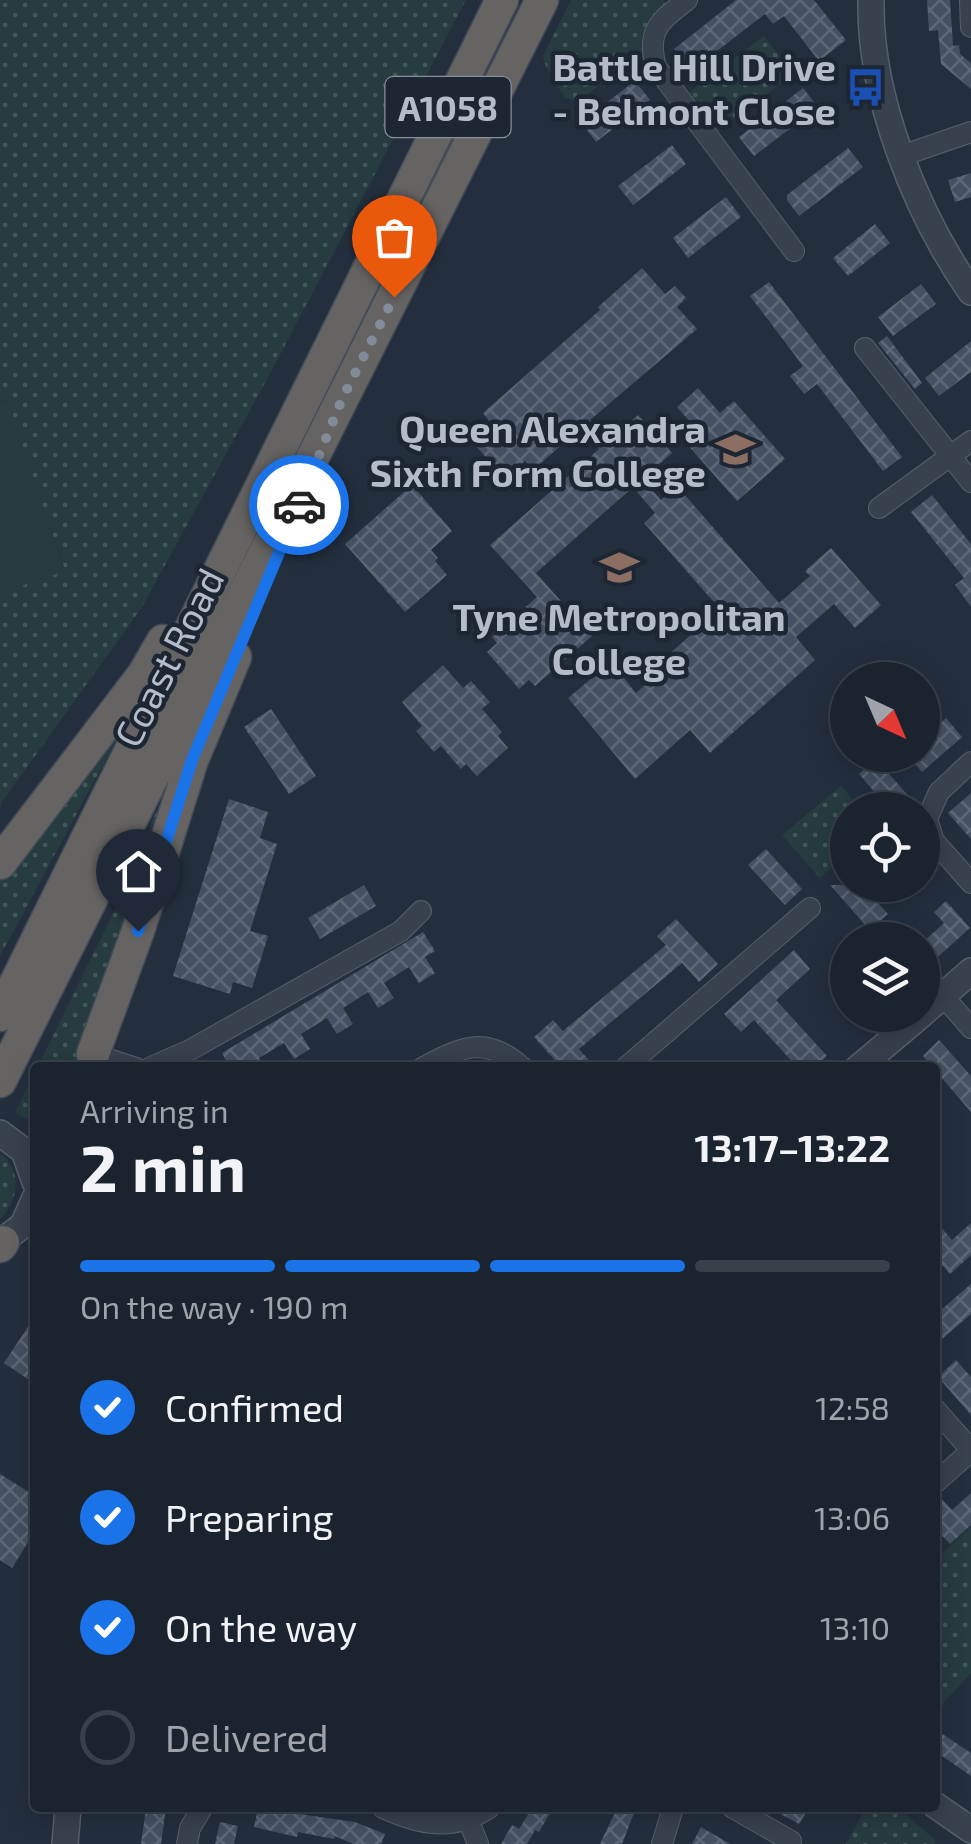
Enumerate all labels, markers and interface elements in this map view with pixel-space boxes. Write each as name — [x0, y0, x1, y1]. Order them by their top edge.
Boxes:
place label: Battle Hill Drive - Belmont Close — [552, 43, 836, 133]
bus stop icon: Battle Hill Drive - Belmont Close — [845, 67, 887, 109]
road number: A1058 — [386, 77, 510, 137]
pin — [352, 195, 437, 298]
icon: bag — [367, 210, 422, 265]
place label: Queen Alexandra Sixth Form College — [370, 405, 706, 495]
school or university icon: Queen Alexandra Sixth Form College — [715, 429, 757, 471]
courier — [249, 455, 349, 555]
icon: car — [272, 478, 327, 533]
school or university icon: Tyne Metropolitan College — [598, 546, 640, 588]
street label: Coast Road — [103, 560, 233, 754]
place label: Tyne Metropolitan College — [452, 593, 786, 683]
north arrow — [830, 662, 940, 772]
map controls — [830, 662, 940, 1032]
button: locate — [830, 792, 940, 902]
pin — [96, 829, 181, 932]
icon: home — [111, 844, 166, 899]
button: layers — [830, 922, 940, 1032]
text: Arriving in — [80, 1091, 229, 1129]
text: 13:17–13:22 — [695, 1124, 890, 1170]
text: 2 min — [80, 1127, 246, 1205]
text: On the way · 190 m — [80, 1287, 348, 1325]
icon: check — [80, 1380, 135, 1435]
text: Confirmed — [165, 1384, 344, 1430]
text: 12:58 — [815, 1388, 890, 1426]
icon: check — [80, 1490, 135, 1545]
text: Preparing — [165, 1494, 333, 1540]
text: 13:06 — [814, 1498, 890, 1536]
icon: check — [80, 1600, 135, 1655]
text: On the way — [165, 1604, 357, 1650]
text: 13:10 — [820, 1608, 890, 1646]
text: Delivered — [165, 1714, 329, 1760]

